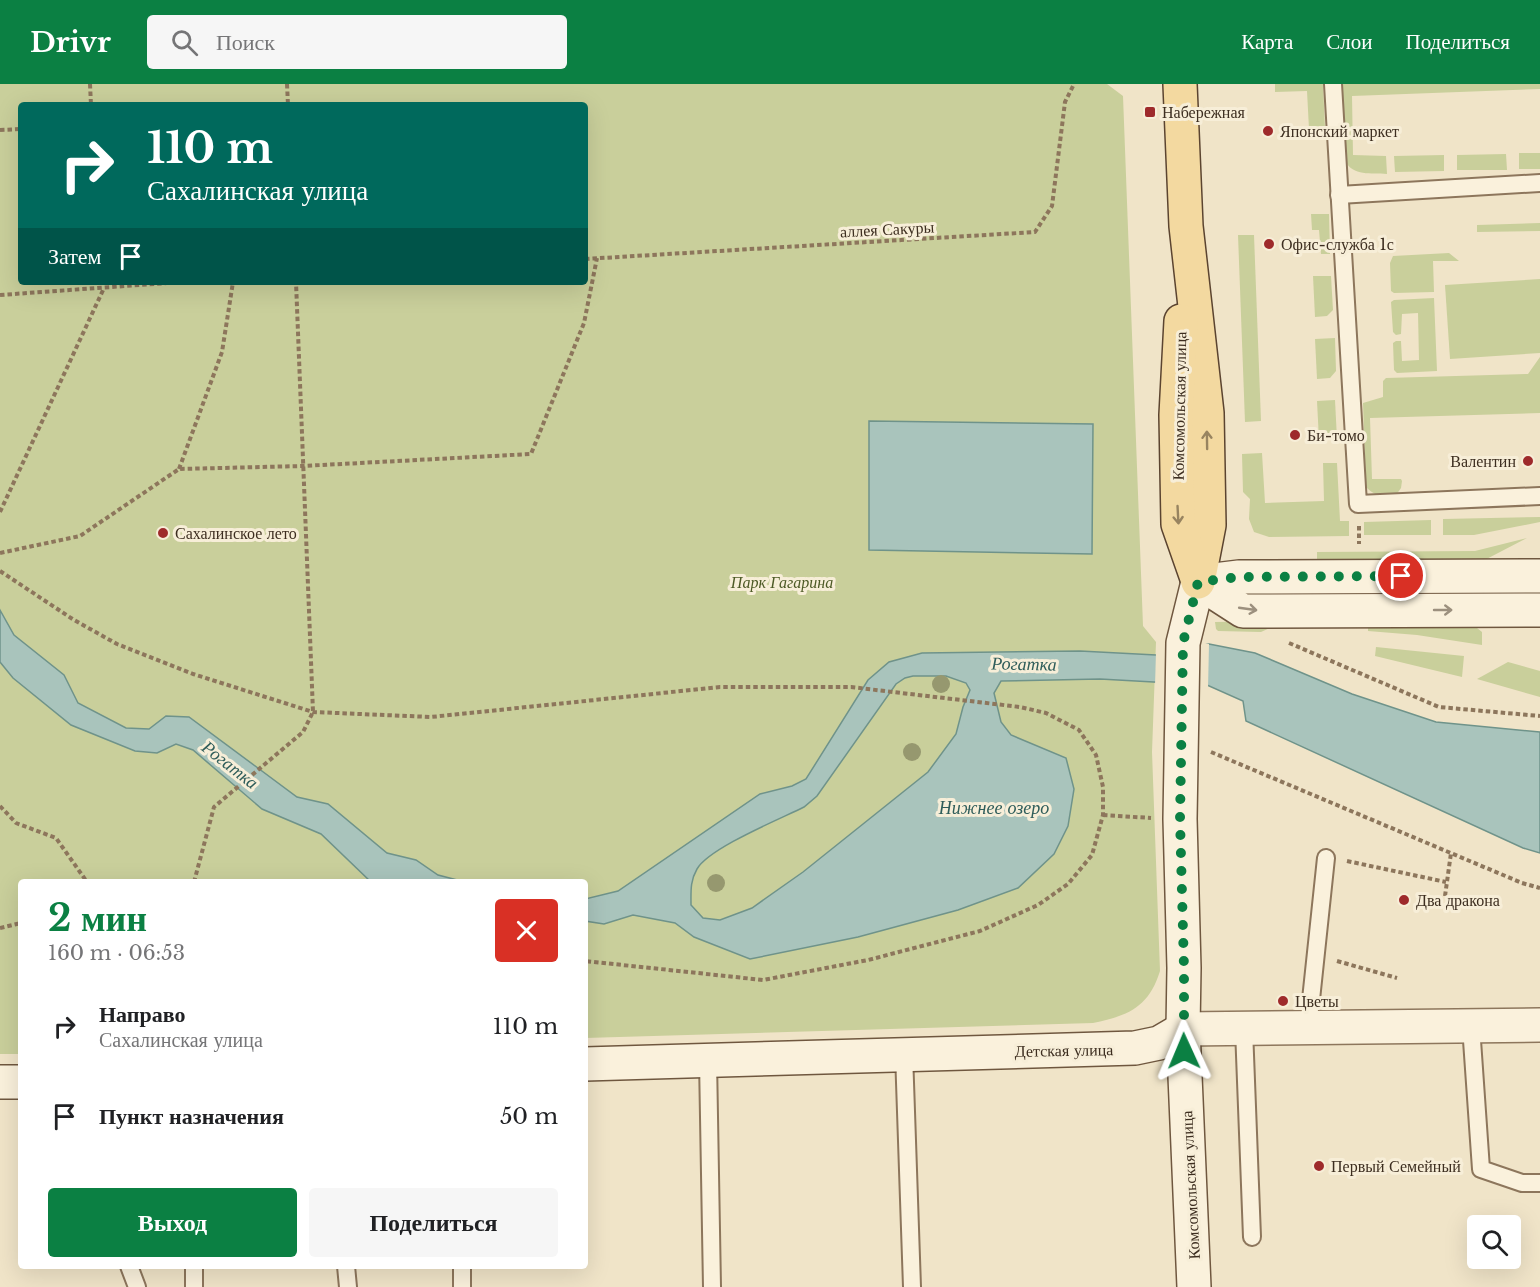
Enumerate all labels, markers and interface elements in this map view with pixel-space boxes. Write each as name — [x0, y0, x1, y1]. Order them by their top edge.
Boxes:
search box — [147, 15, 567, 69]
text: Drivr — [30, 25, 111, 60]
icon: search — [168, 26, 201, 59]
text: Поиск — [216, 29, 275, 56]
text: Карта — [1241, 29, 1293, 55]
text: Слои — [1326, 29, 1372, 55]
text: Поделиться — [1405, 29, 1510, 55]
place label: Набережная — [1162, 102, 1246, 122]
marker: Набережная — [1143, 105, 1157, 119]
place label: Японский маркет — [1280, 121, 1399, 141]
text: 110 m — [147, 122, 273, 174]
marker: Японский маркет — [1261, 124, 1275, 138]
icon: right — [48, 126, 126, 204]
text: Сахалинская улица — [147, 174, 368, 207]
street label: аллея Сакуры — [839, 217, 935, 241]
place label: Офис-служба 1с — [1281, 234, 1394, 254]
marker: Офис-служба 1с — [1262, 237, 1276, 251]
icon: arrive — [114, 240, 147, 273]
text: Затем — [48, 243, 102, 270]
street label: Комсомольская улица — [1168, 331, 1190, 481]
place label: Би-томо — [1307, 425, 1365, 445]
marker: Би-томо — [1288, 428, 1302, 442]
one-way arrow — [1202, 431, 1213, 451]
place label: Валентин — [1450, 451, 1516, 471]
marker: Валентин — [1521, 454, 1535, 468]
one-way arrow — [1173, 505, 1184, 525]
place label: Сахалинское лето — [175, 523, 297, 543]
marker: Сахалинское лето — [156, 526, 170, 540]
pin — [1375, 550, 1426, 601]
icon: arrive — [1384, 559, 1417, 592]
park label: Парк Гагарина — [730, 572, 833, 592]
one-way arrow — [1238, 604, 1257, 615]
one-way arrow — [1432, 604, 1452, 616]
water label: Рогатка — [990, 652, 1057, 676]
water label: Рогатка — [197, 736, 263, 794]
water label: Нижнее озеро — [938, 797, 1049, 819]
place label: Два дракона — [1416, 890, 1500, 910]
marker: Два дракона — [1397, 893, 1411, 907]
text: 2 мин — [48, 896, 147, 941]
button: close — [495, 899, 558, 962]
text: 160 m · 06:53 — [48, 941, 185, 965]
place label: Цветы — [1295, 991, 1339, 1011]
marker: Цветы — [1276, 994, 1290, 1008]
text: Направо — [99, 1001, 185, 1028]
icon: right — [48, 1010, 81, 1043]
text: 110 m — [493, 1013, 558, 1040]
position arrow — [1152, 1019, 1216, 1083]
text: Сахалинская улица — [99, 1028, 263, 1052]
street label: Детская улица — [1015, 1039, 1113, 1061]
icon: arrive — [48, 1100, 81, 1133]
text: Пункт назначения — [99, 1103, 284, 1130]
text: 50 m — [500, 1103, 558, 1130]
street label: Комсомольская улица — [1176, 1110, 1204, 1260]
place label: Первый Семейный — [1331, 1156, 1461, 1176]
marker: Первый Семейный — [1312, 1159, 1326, 1173]
button: Выход — [48, 1188, 297, 1257]
button: Поделиться — [309, 1188, 558, 1257]
map controls — [1467, 1215, 1521, 1269]
button: search — [1467, 1215, 1521, 1269]

